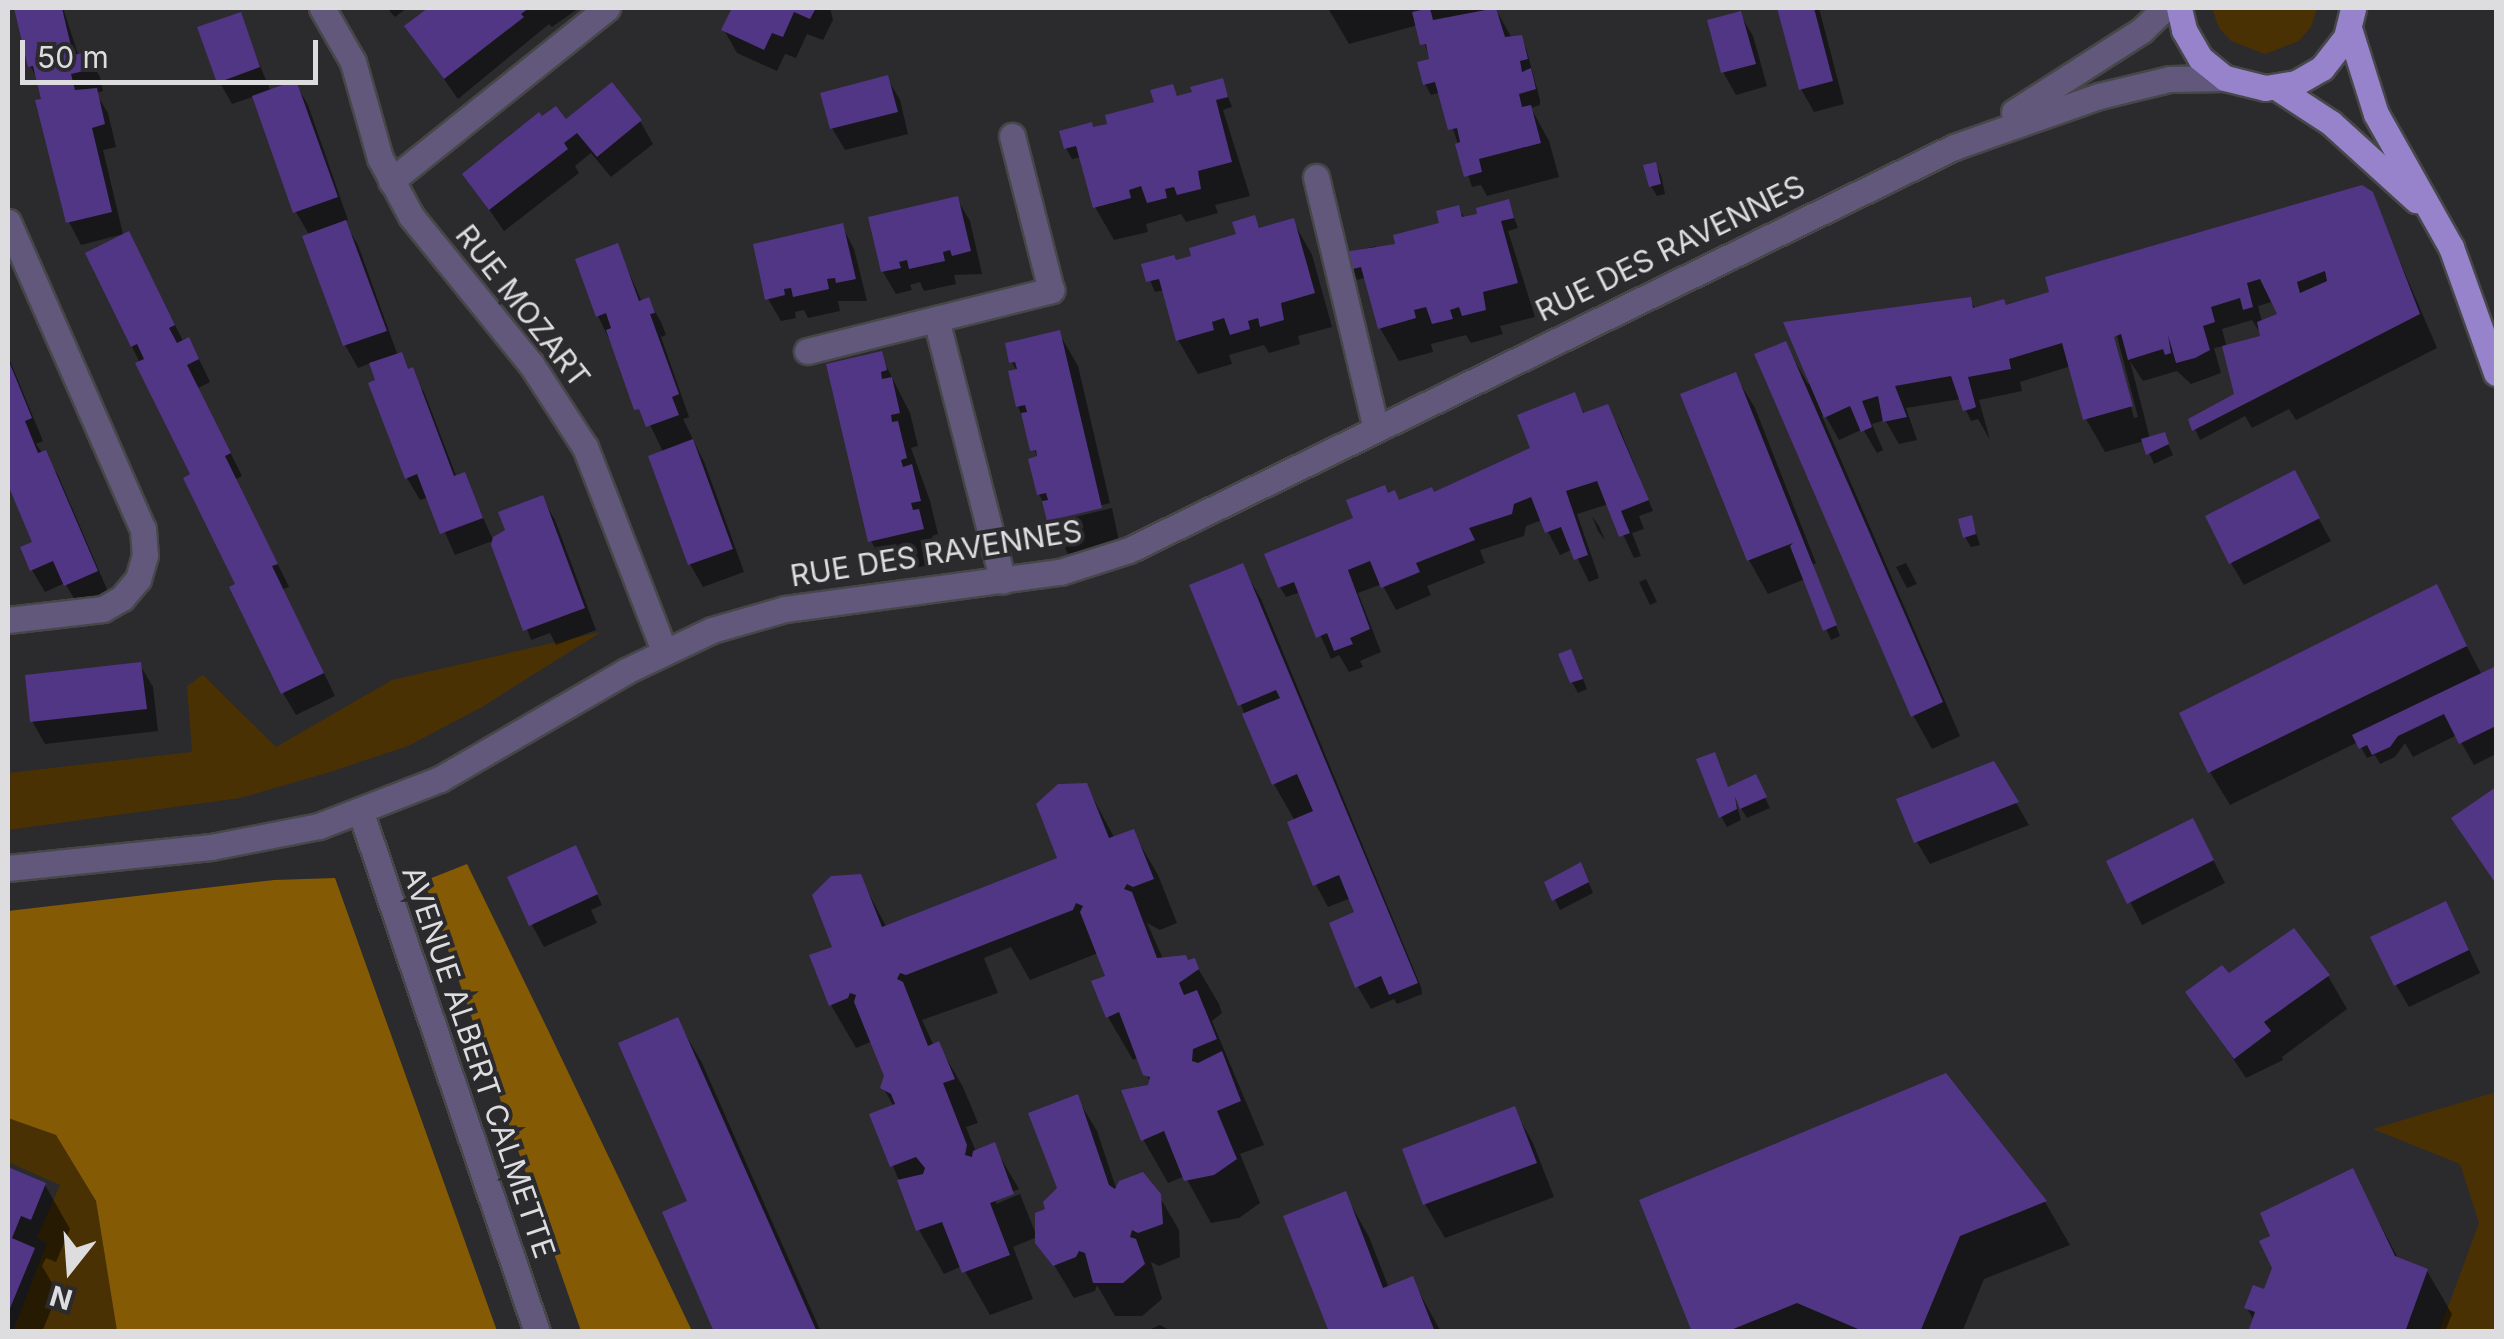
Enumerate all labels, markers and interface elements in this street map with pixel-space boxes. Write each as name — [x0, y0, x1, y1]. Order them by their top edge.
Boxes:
scale bar — [25, 20, 322, 82]
text: 50 m — [37, 39, 109, 75]
street label: RUE DES RAVENNES — [1530, 167, 1810, 329]
street label: RUE MOZART — [448, 218, 598, 394]
street label: RUE DES RAVENNES — [788, 512, 1084, 594]
street label: AVENUE ALBERT CALMETTE — [395, 861, 563, 1263]
north arrow — [20, 1219, 120, 1319]
text: N — [46, 1278, 76, 1317]

